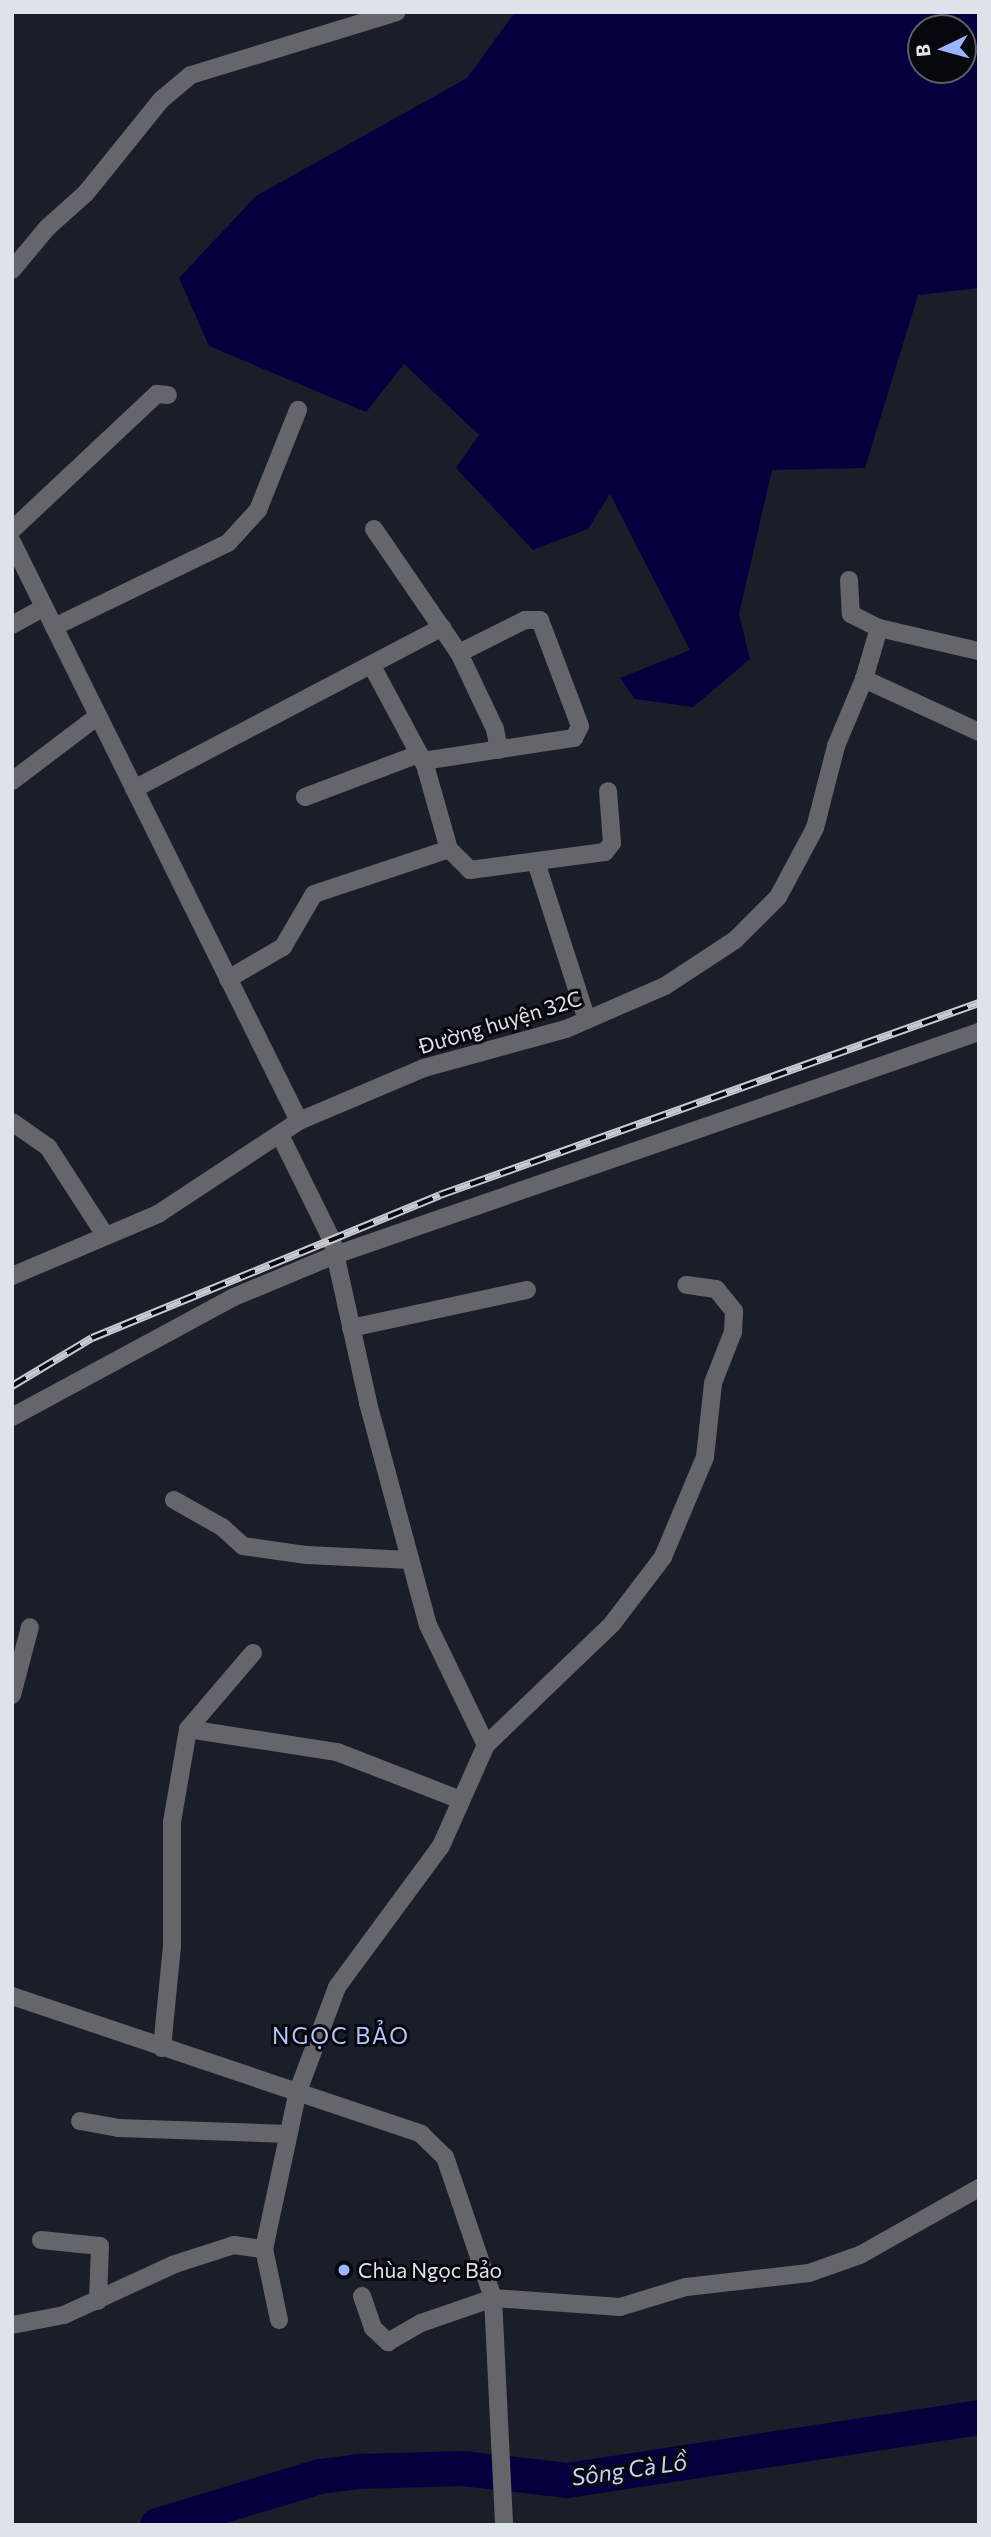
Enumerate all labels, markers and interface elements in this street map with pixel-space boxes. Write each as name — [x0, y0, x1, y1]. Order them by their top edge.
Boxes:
north arrow — [907, 14, 977, 84]
text: B — [911, 43, 935, 58]
street label: Đường huyện 32C — [416, 985, 584, 1059]
district label: NGỌC BẢO — [273, 2021, 409, 2049]
place label: Chùa Ngọc Bảo — [358, 2257, 502, 2283]
marker: Chùa Ngọc Bảo — [336, 2262, 352, 2278]
water label: Sông Cà Lồ — [570, 2447, 688, 2491]

